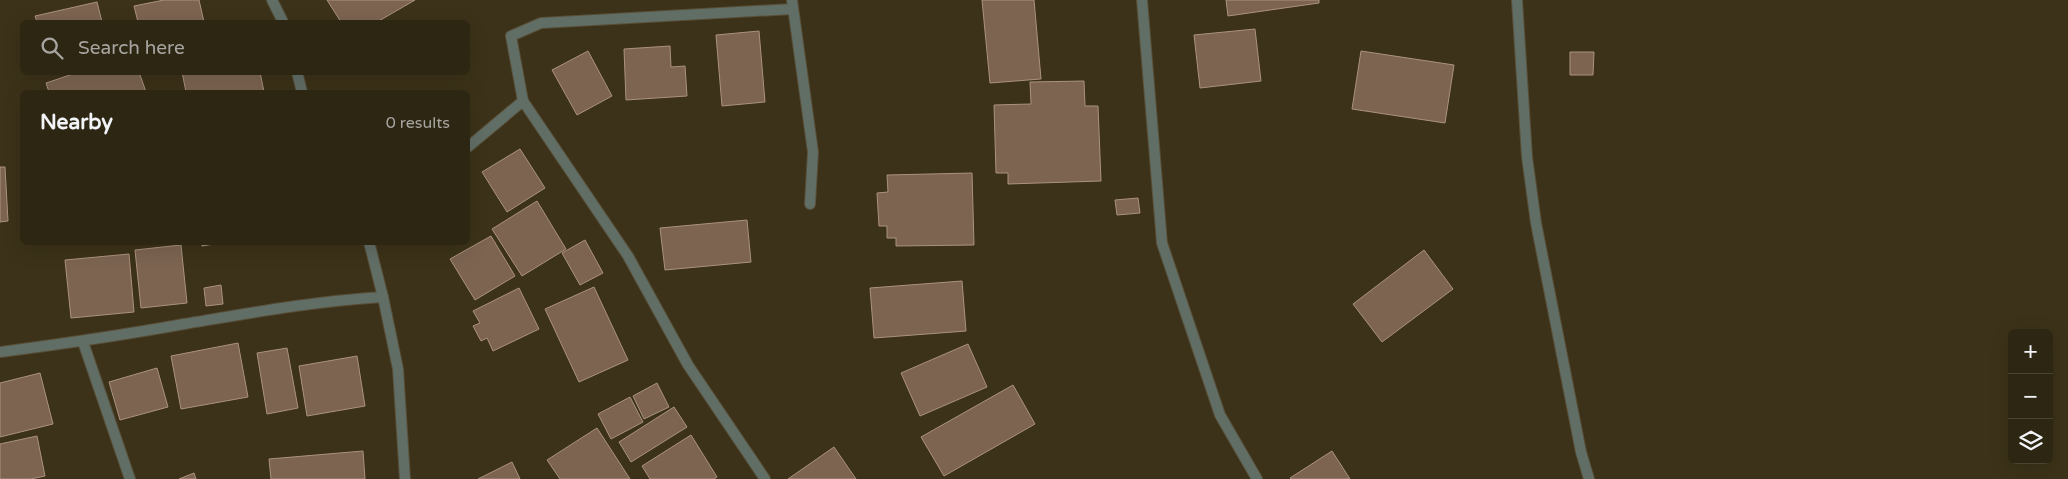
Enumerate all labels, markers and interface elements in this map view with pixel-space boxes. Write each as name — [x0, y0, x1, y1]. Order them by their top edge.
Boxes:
search box — [20, 20, 470, 75]
icon: search — [38, 34, 66, 62]
text: Search here — [78, 37, 185, 59]
text: Nearby — [40, 110, 113, 135]
text: 0 results — [386, 113, 450, 133]
map controls — [2008, 329, 2053, 464]
button: + — [2008, 329, 2053, 374]
button: − — [2008, 374, 2053, 419]
button: layers — [2008, 419, 2053, 464]

